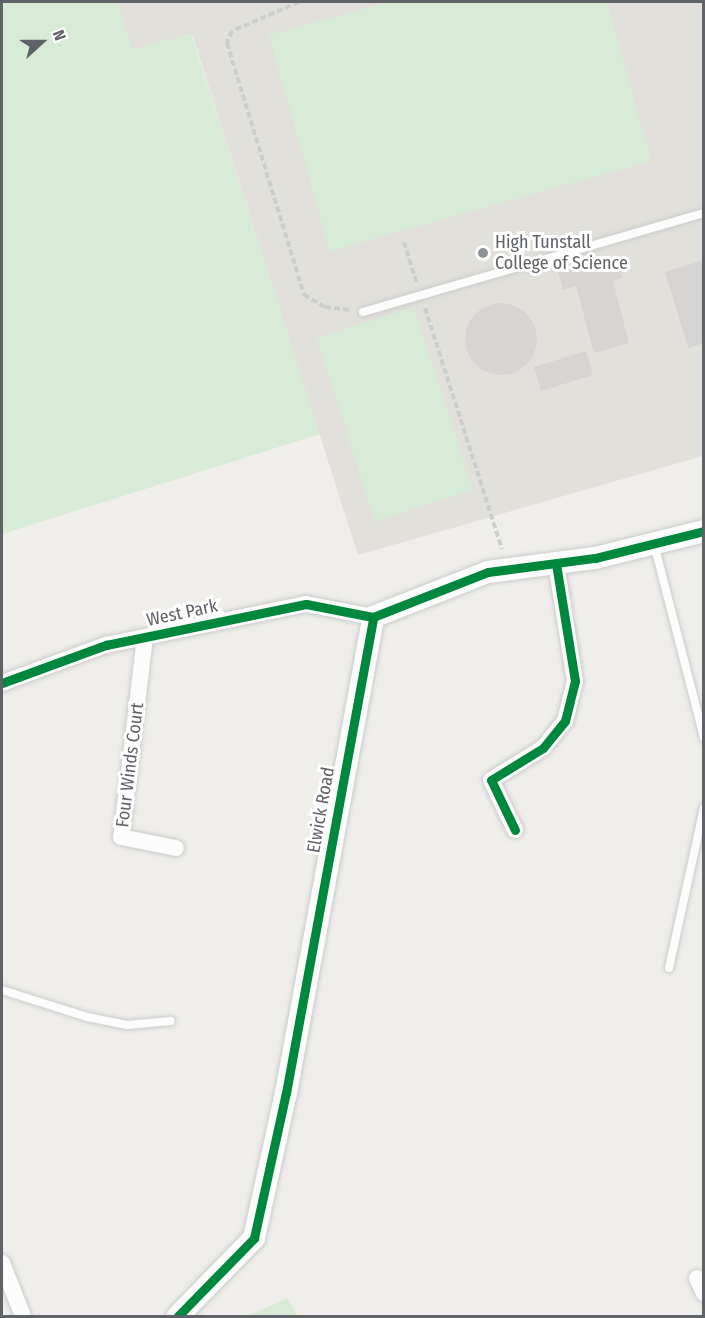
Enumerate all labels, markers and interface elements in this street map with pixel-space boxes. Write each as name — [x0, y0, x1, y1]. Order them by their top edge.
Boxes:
north arrow — [12, 12, 72, 72]
text: N — [49, 27, 70, 43]
place label: High Tunstall College of Science — [495, 232, 628, 274]
marker: High Tunstall College of Science — [476, 246, 490, 260]
street label: West Park — [145, 595, 219, 631]
street label: Four Winds Court — [112, 701, 148, 829]
street label: Elwick Road — [303, 765, 339, 855]

